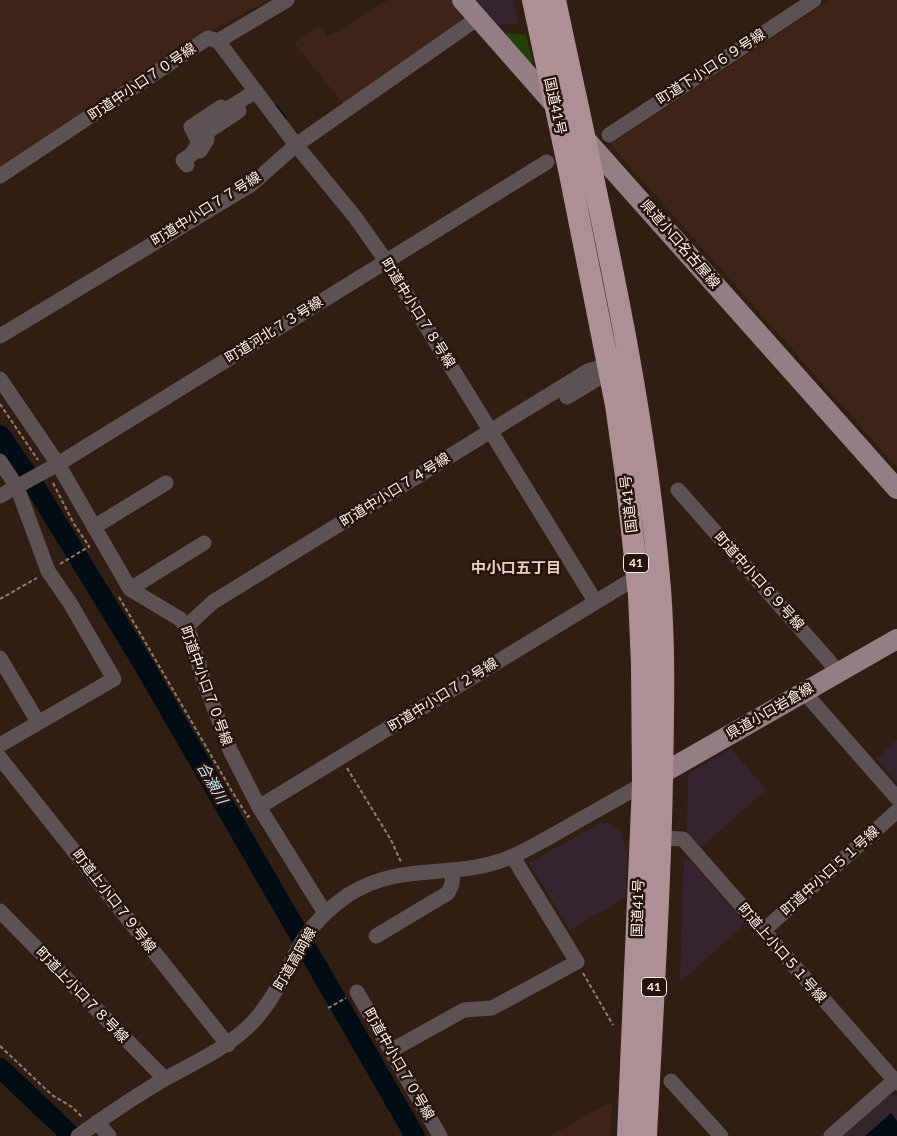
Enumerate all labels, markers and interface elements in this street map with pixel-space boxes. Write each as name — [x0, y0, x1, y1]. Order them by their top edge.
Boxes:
street label: 町道下小口６９号線 — [654, 26, 768, 108]
street label: 町道中小口７０号線 — [85, 40, 199, 124]
street label: 国道41号 — [541, 76, 569, 136]
street label: 町道中小口７７号線 — [148, 168, 264, 250]
street label: 県道小口名古屋線 — [637, 196, 723, 292]
street label: 町道中小口７８号線 — [377, 255, 459, 371]
street label: 町道河北７３号線 — [222, 293, 326, 367]
street label: 町道中小口７４号線 — [337, 449, 453, 531]
street label: 国道41号 — [617, 474, 641, 534]
street label: 町道中小口６９号線 — [711, 529, 807, 633]
road number: 41 — [624, 554, 648, 572]
district label: 中小口五丁目 — [471, 559, 561, 577]
street label: 町道中小口７０号線 — [177, 624, 235, 748]
street label: 町道中小口７２号線 — [385, 654, 501, 736]
street label: 県道小口岩倉線 — [723, 679, 817, 743]
water label: 合瀬川 — [193, 759, 231, 807]
street label: 町道中小口５１号線 — [778, 823, 882, 919]
street label: 町道上小口７９号線 — [69, 846, 159, 956]
street label: 国道41号 — [629, 879, 647, 937]
street label: 町道上小口５１号線 — [734, 900, 830, 1006]
street label: 町道高岡線 — [270, 924, 320, 994]
street label: 町道上小口７８号線 — [32, 944, 132, 1046]
road number: 41 — [642, 978, 666, 996]
street label: 町道中小口７０号線 — [360, 1005, 438, 1123]

